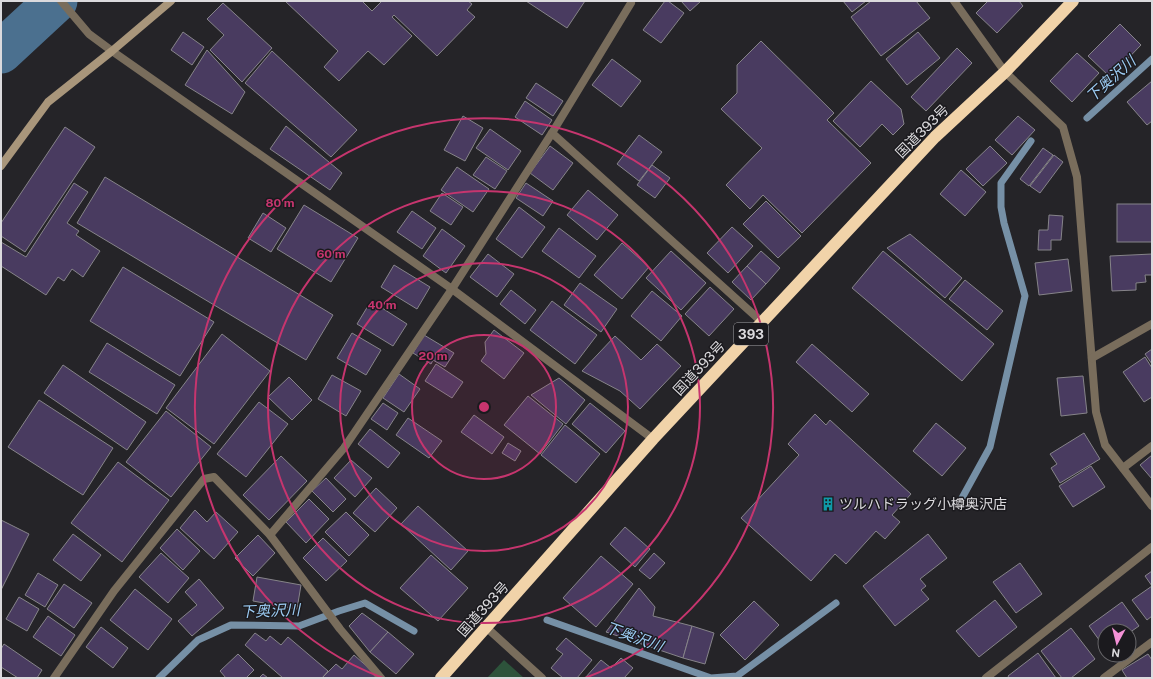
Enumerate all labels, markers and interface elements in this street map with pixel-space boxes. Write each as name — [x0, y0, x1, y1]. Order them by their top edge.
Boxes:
water label: 下奥沢川 — [1083, 51, 1140, 105]
street label: 国道393号 — [892, 101, 952, 161]
text: 80 m — [265, 196, 295, 210]
text: 60 m — [316, 247, 346, 261]
text: 40 m — [367, 298, 397, 312]
road number: 393 — [734, 323, 768, 345]
street label: 国道393号 — [670, 338, 728, 398]
text: 20 m — [419, 349, 448, 363]
centre of rings — [477, 400, 491, 414]
building icon: ツルハドラッグ小樽奥沢店 — [820, 496, 836, 512]
place label: ツルハドラッグ小樽奥沢店 — [839, 496, 1007, 512]
street label: 国道393号 — [454, 578, 512, 640]
water label: 下奥沢川 — [240, 601, 302, 620]
water label: 下奥沢川 — [603, 618, 667, 655]
north arrow — [1097, 623, 1137, 663]
text: N — [1111, 646, 1121, 659]

